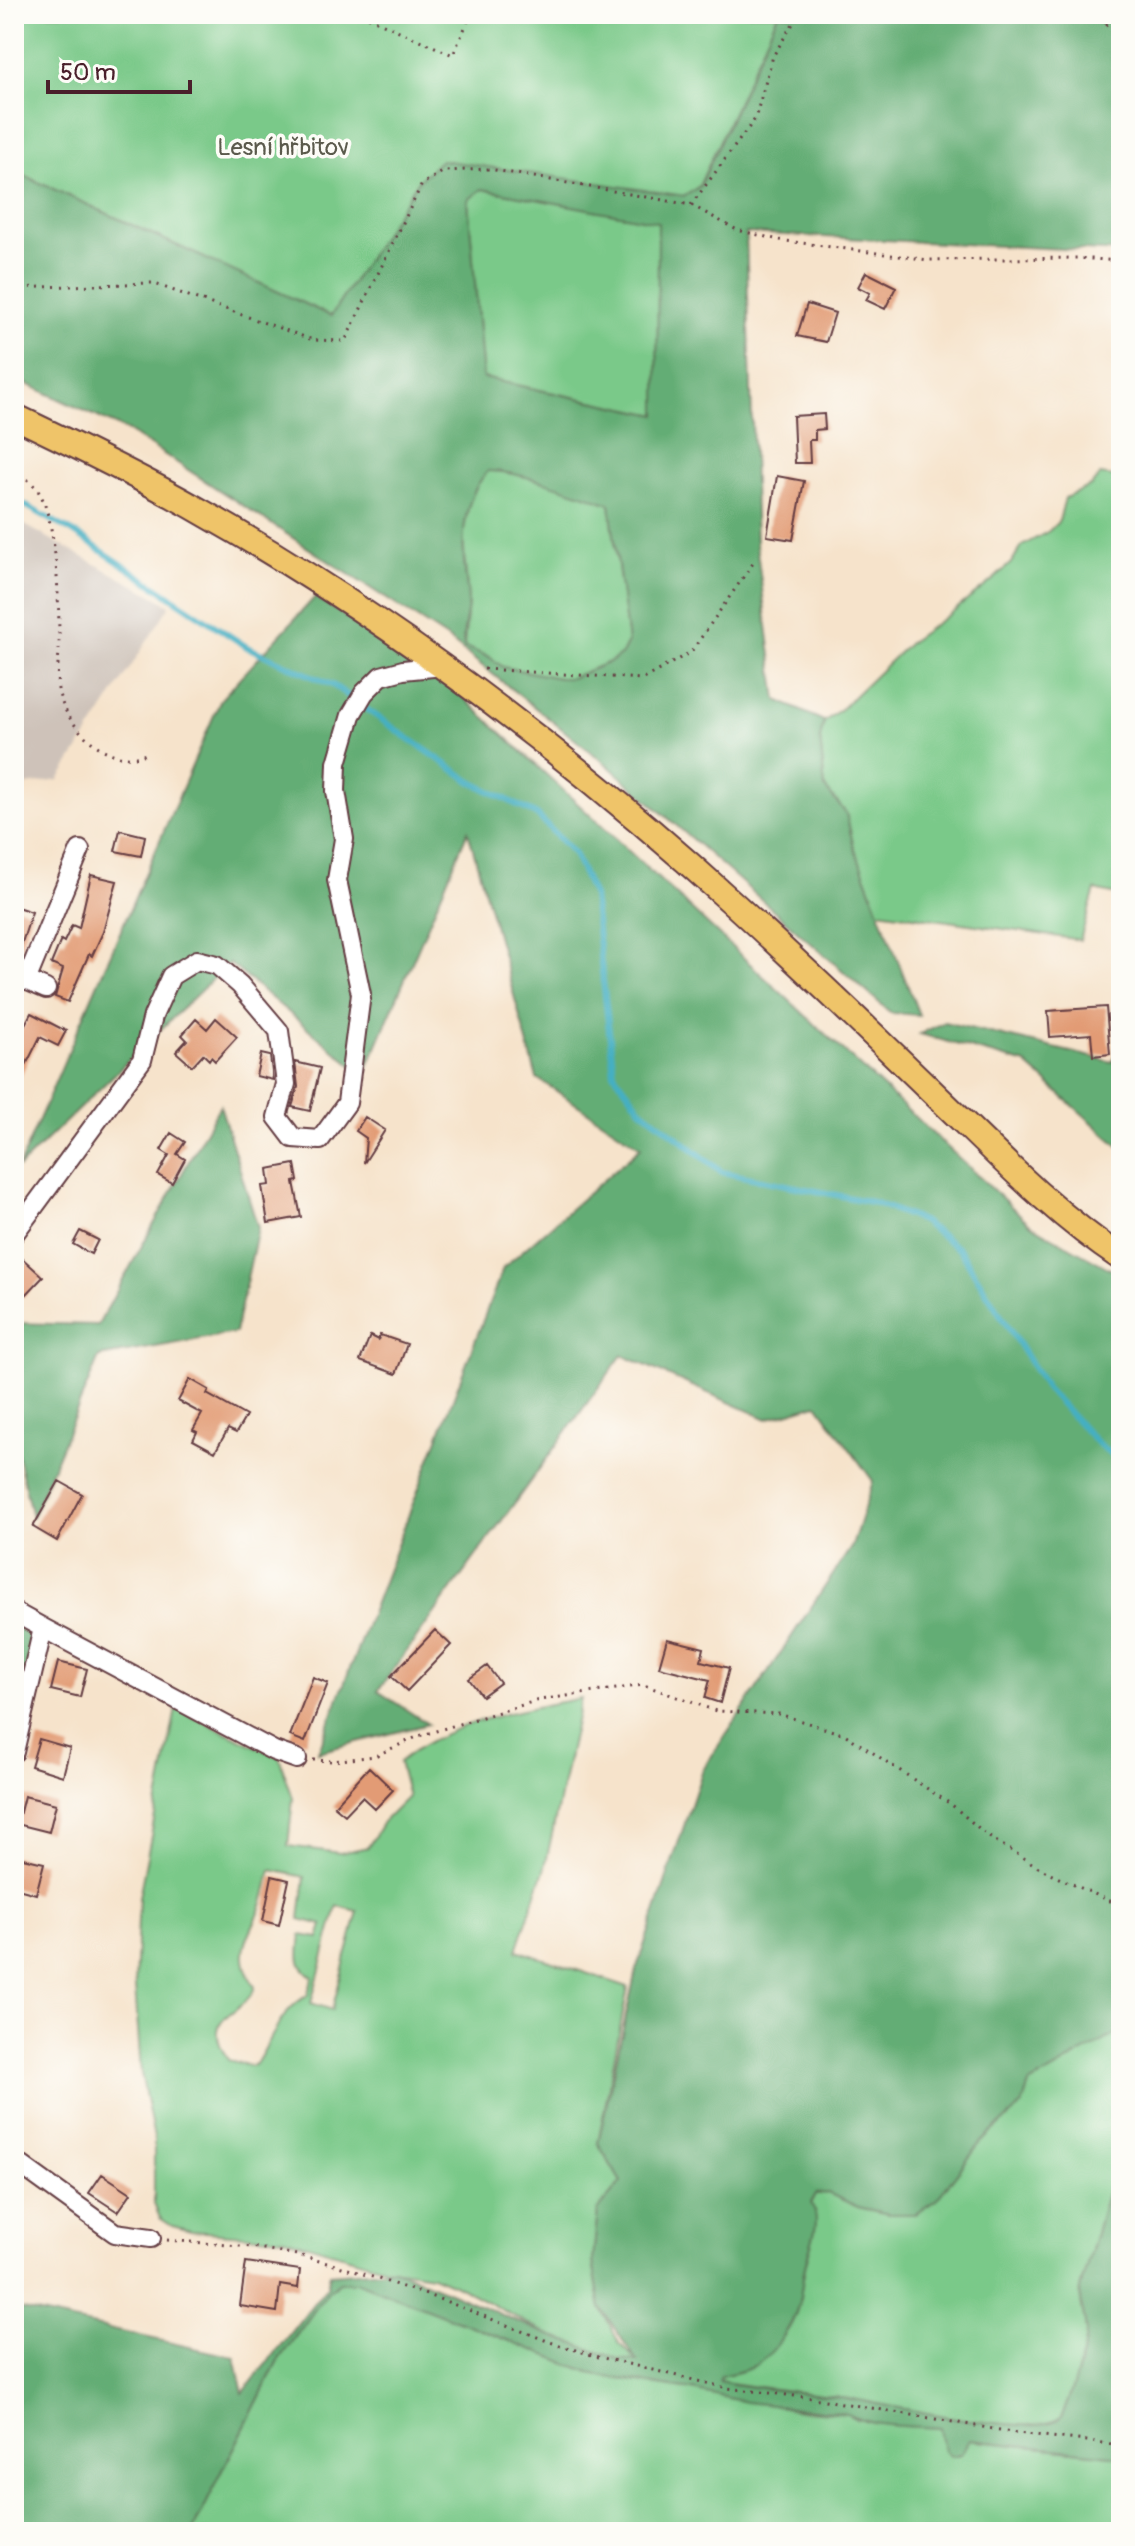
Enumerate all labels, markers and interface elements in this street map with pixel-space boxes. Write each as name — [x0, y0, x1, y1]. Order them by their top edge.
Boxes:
scale bar — [48, 44, 190, 94]
text: 50 m — [60, 58, 116, 87]
park label: Lesní hřbitov — [217, 133, 349, 162]

